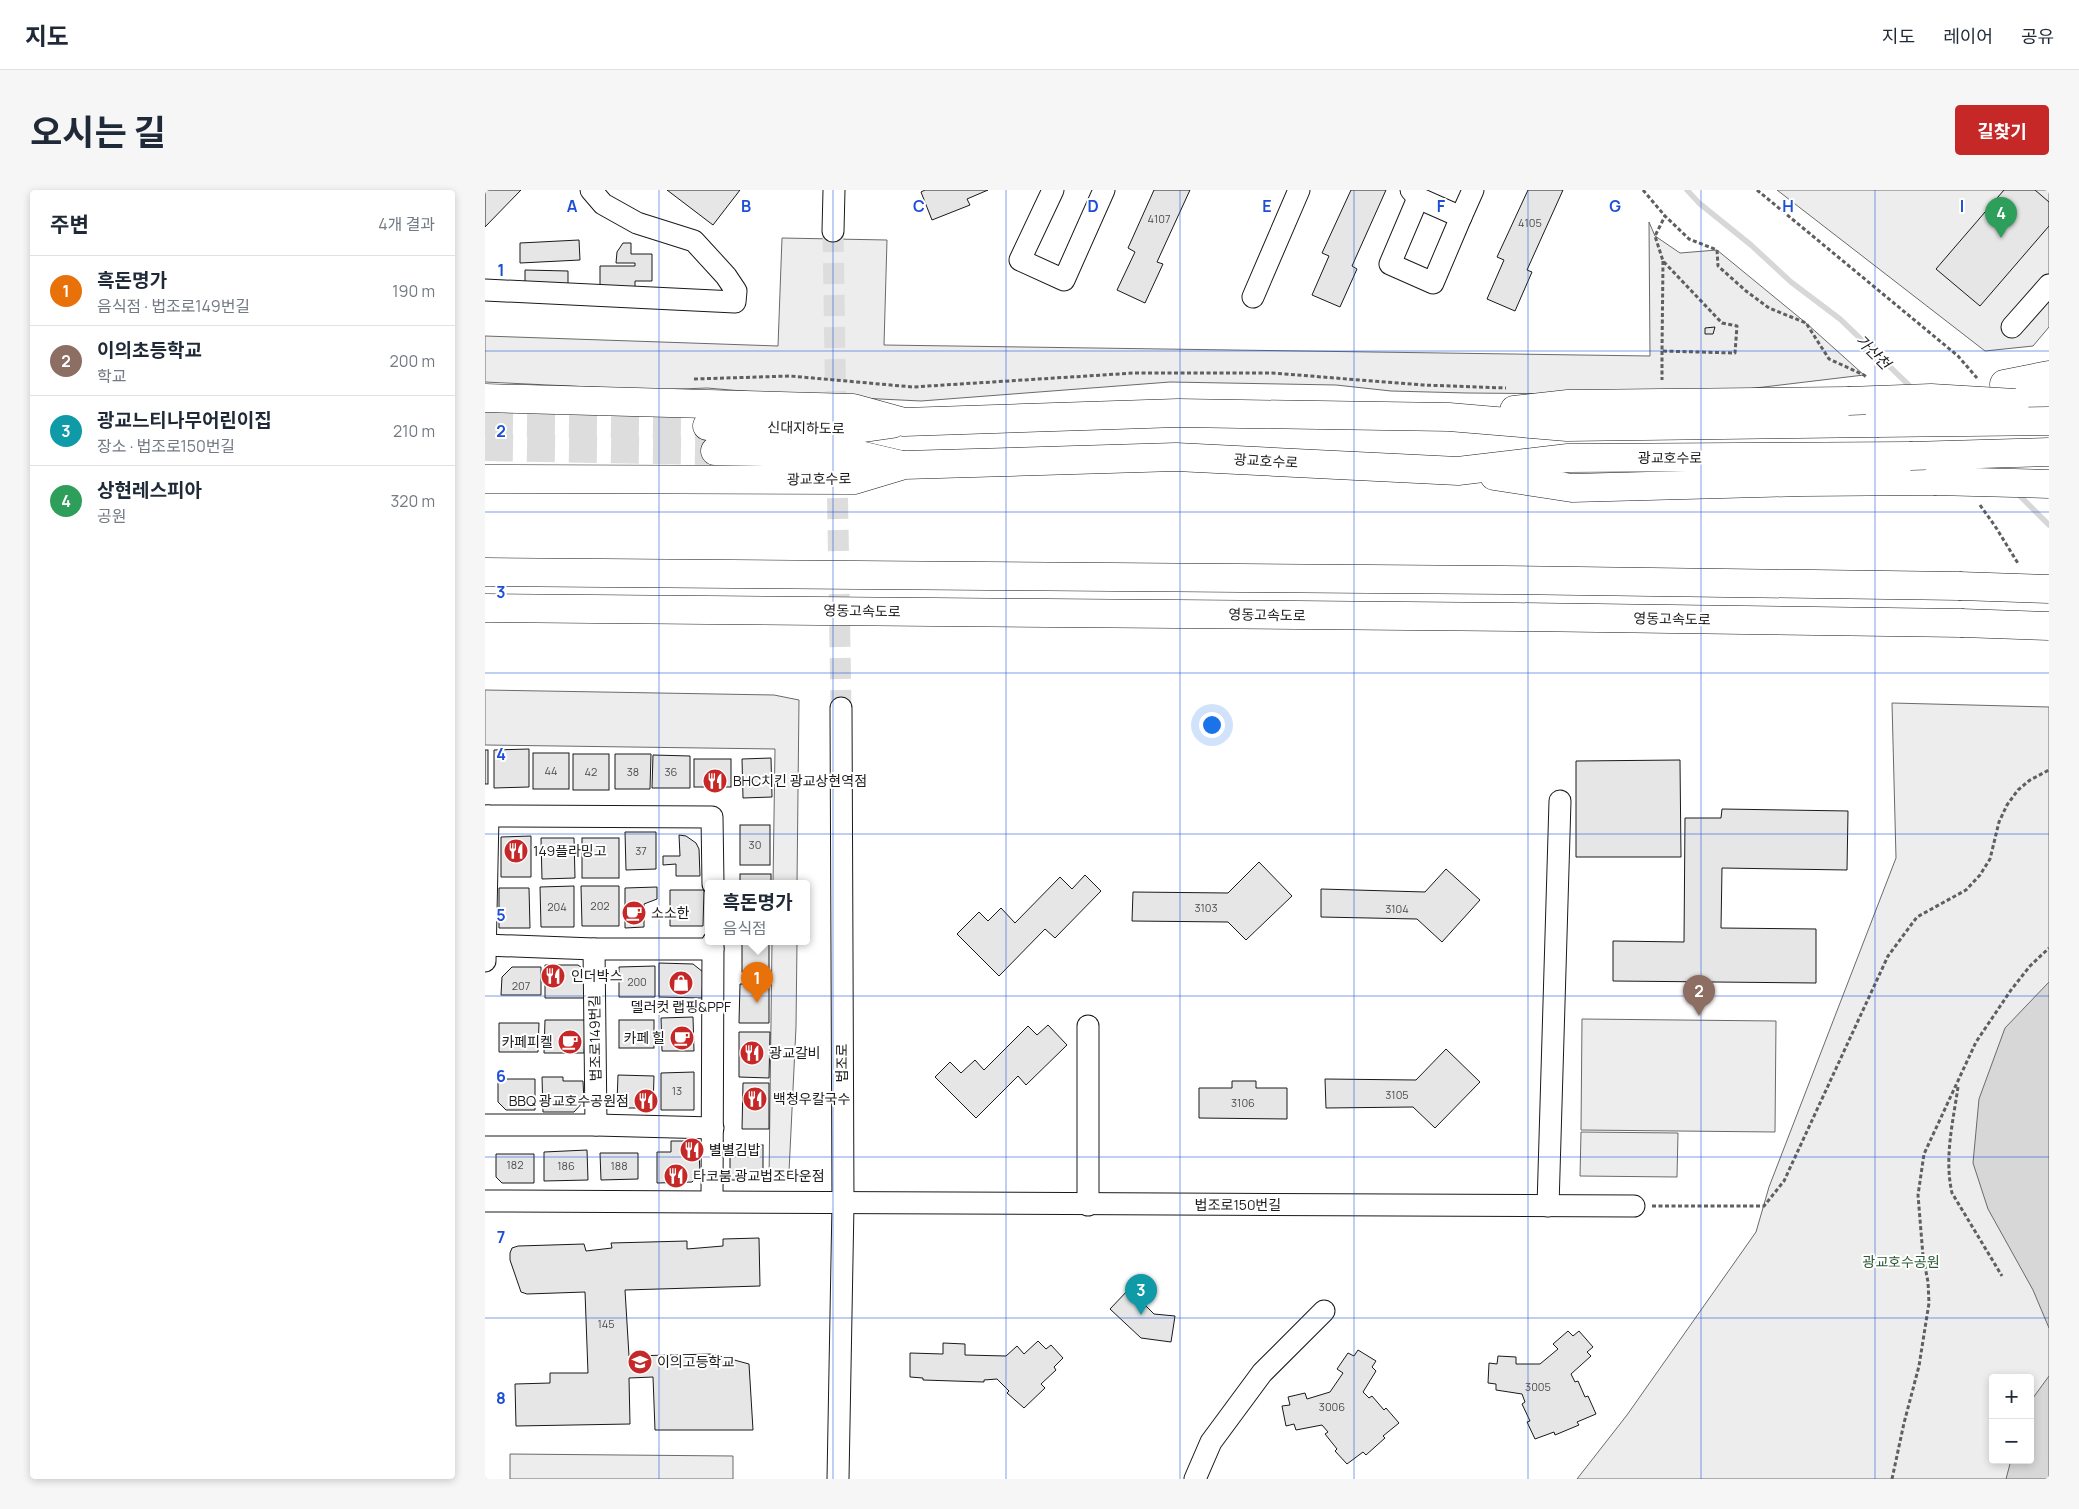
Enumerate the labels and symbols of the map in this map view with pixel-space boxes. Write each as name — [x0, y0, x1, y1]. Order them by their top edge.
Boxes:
text: A — [567, 195, 578, 217]
text: B — [741, 195, 751, 217]
text: C — [913, 195, 925, 217]
text: D — [1087, 195, 1099, 217]
text: E — [1262, 195, 1272, 217]
text: F — [1437, 195, 1446, 217]
text: G — [1609, 195, 1621, 217]
text: H — [1782, 195, 1794, 217]
text: I — [1960, 195, 1964, 217]
pin: 4 — [1985, 197, 2017, 238]
house number: 4107 — [1147, 211, 1171, 226]
house number: 4105 — [1518, 215, 1542, 230]
text: 1 — [497, 259, 505, 281]
water label: 가산천 — [1851, 330, 1897, 375]
street label: 신대지하도로 — [767, 417, 845, 438]
text: 2 — [496, 420, 506, 442]
street label: 광교호수로 — [1638, 448, 1702, 467]
street label: 광교호수로 — [1233, 449, 1299, 472]
street label: 광교호수로 — [787, 468, 851, 489]
text: 3 — [496, 581, 506, 603]
street label: 영동고속도로 — [823, 600, 901, 621]
street label: 영동고속도로 — [1228, 604, 1306, 625]
street label: 영동고속도로 — [1633, 608, 1711, 629]
your location — [1199, 712, 1225, 738]
text: 4 — [496, 743, 506, 765]
house number: 44 — [544, 763, 558, 778]
house number: 42 — [585, 764, 597, 779]
house number: 38 — [627, 764, 639, 779]
house number: 36 — [665, 764, 678, 779]
restaurant icon: BHC치킨 광교상현역점 — [702, 768, 728, 794]
place label: BHC치킨 광교상현역점 — [733, 771, 867, 790]
house number: 30 — [749, 837, 761, 852]
restaurant icon: 149플라밍고 — [503, 838, 529, 864]
place label: 149플라밍고 — [533, 841, 607, 860]
house number: 37 — [635, 843, 647, 858]
house number: 202 — [590, 898, 610, 913]
house number: 204 — [547, 899, 567, 914]
cafe icon: 소소한 — [621, 900, 647, 926]
house number: 3103 — [1194, 900, 1218, 915]
house number: 3104 — [1385, 901, 1409, 916]
place label: 소소한 — [651, 903, 690, 922]
text: 5 — [496, 904, 506, 926]
pin: 1 — [741, 962, 773, 1003]
restaurant icon: 인더박스 — [540, 963, 566, 989]
place label: 인더박스 — [571, 966, 623, 985]
shop icon: 델러컷 랩핑&PPF — [668, 970, 694, 996]
house number: 200 — [627, 974, 647, 989]
pin: 2 — [1683, 975, 1715, 1016]
house number: 207 — [512, 978, 530, 993]
street label: 법조로149번길 — [584, 995, 605, 1082]
place label: 델러컷 랩핑&PPF — [631, 997, 731, 1016]
cafe icon: 카페 힐 — [669, 1025, 695, 1051]
place label: 카페 힐 — [624, 1028, 665, 1047]
cafe icon: 카페피켈 — [557, 1029, 583, 1055]
place label: 카페피켈 — [501, 1032, 553, 1051]
restaurant icon: 광교갈비 — [739, 1040, 765, 1066]
place label: 광교갈비 — [769, 1043, 821, 1062]
street label: 법조로 — [832, 1044, 851, 1082]
text: 6 — [496, 1065, 506, 1087]
house number: 13 — [672, 1083, 682, 1098]
restaurant icon: 백청우칼국수 — [742, 1086, 768, 1112]
house number: 3105 — [1385, 1087, 1409, 1102]
restaurant icon: BBQ 광교호수공원점 — [633, 1088, 659, 1114]
place label: 백청우칼국수 — [773, 1089, 850, 1108]
place label: BBQ 광교호수공원점 — [509, 1091, 629, 1110]
house number: 3106 — [1231, 1095, 1255, 1110]
restaurant icon: 별별김밥 — [679, 1137, 705, 1163]
place label: 별별김밥 — [709, 1140, 761, 1159]
house number: 182 — [507, 1157, 523, 1172]
house number: 186 — [557, 1158, 575, 1173]
house number: 188 — [610, 1158, 628, 1173]
restaurant icon: 타코붐 광교법조타운점 — [663, 1163, 689, 1189]
place label: 타코붐 광교법조타운점 — [693, 1166, 825, 1185]
street label: 법조로150번길 — [1195, 1195, 1281, 1214]
text: 7 — [497, 1226, 505, 1248]
park label: 광교호수공원 — [1862, 1252, 1940, 1271]
pin: 3 — [1125, 1274, 1157, 1315]
house number: 145 — [597, 1316, 615, 1331]
school or university icon: 이의고등학교 — [627, 1349, 653, 1375]
place label: 이의고등학교 — [657, 1352, 734, 1371]
house number: 3005 — [1525, 1379, 1551, 1394]
text: 8 — [496, 1387, 506, 1409]
house number: 3006 — [1319, 1399, 1345, 1414]

